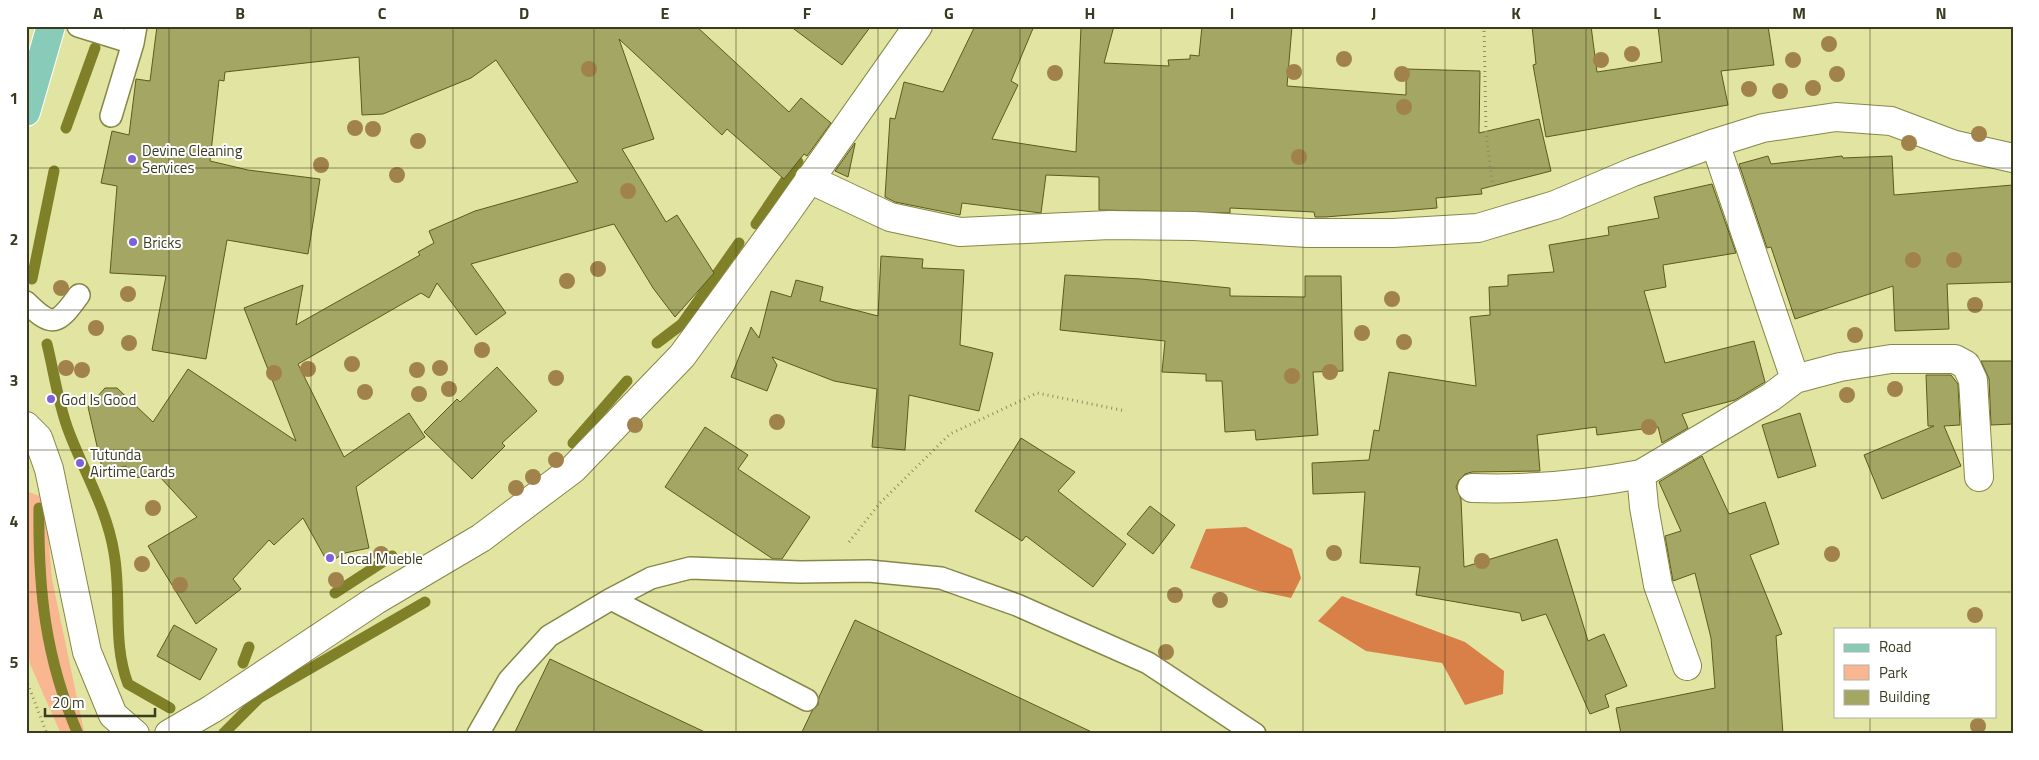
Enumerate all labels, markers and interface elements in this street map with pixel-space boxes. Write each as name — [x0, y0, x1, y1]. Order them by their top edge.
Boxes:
text: A — [93, 1, 103, 25]
text: B — [235, 1, 245, 25]
text: C — [378, 1, 387, 25]
text: D — [519, 1, 529, 25]
text: E — [661, 1, 670, 25]
text: F — [803, 1, 812, 25]
text: G — [944, 1, 954, 25]
text: H — [1085, 1, 1095, 25]
text: I — [1230, 1, 1234, 25]
text: J — [1372, 1, 1376, 25]
text: K — [1511, 1, 1521, 25]
text: L — [1653, 1, 1661, 25]
text: M — [1792, 1, 1806, 25]
text: N — [1935, 1, 1947, 25]
text: 1 — [10, 86, 18, 110]
place label: Devine Cleaning Services — [142, 139, 243, 179]
marker: Devine Cleaning Services — [126, 153, 138, 165]
text: 2 — [10, 227, 18, 251]
place label: Bricks — [143, 231, 181, 254]
marker: Bricks — [127, 236, 139, 248]
text: 3 — [10, 368, 18, 392]
place label: God Is Good — [61, 388, 136, 411]
marker: God Is Good — [45, 393, 57, 405]
place label: Tutunda Airtime Cards — [90, 443, 175, 483]
marker: Tutunda Airtime Cards — [74, 457, 86, 469]
text: 4 — [10, 509, 19, 533]
place label: Local Mueble — [340, 547, 423, 570]
marker: Local Mueble — [324, 552, 336, 564]
legend — [1834, 628, 1996, 718]
text: Road — [1879, 635, 1911, 658]
text: 5 — [10, 650, 19, 674]
text: Park — [1879, 661, 1908, 684]
scale bar — [45, 685, 155, 717]
text: Building — [1879, 685, 1930, 708]
text: 20 m — [52, 691, 85, 714]

